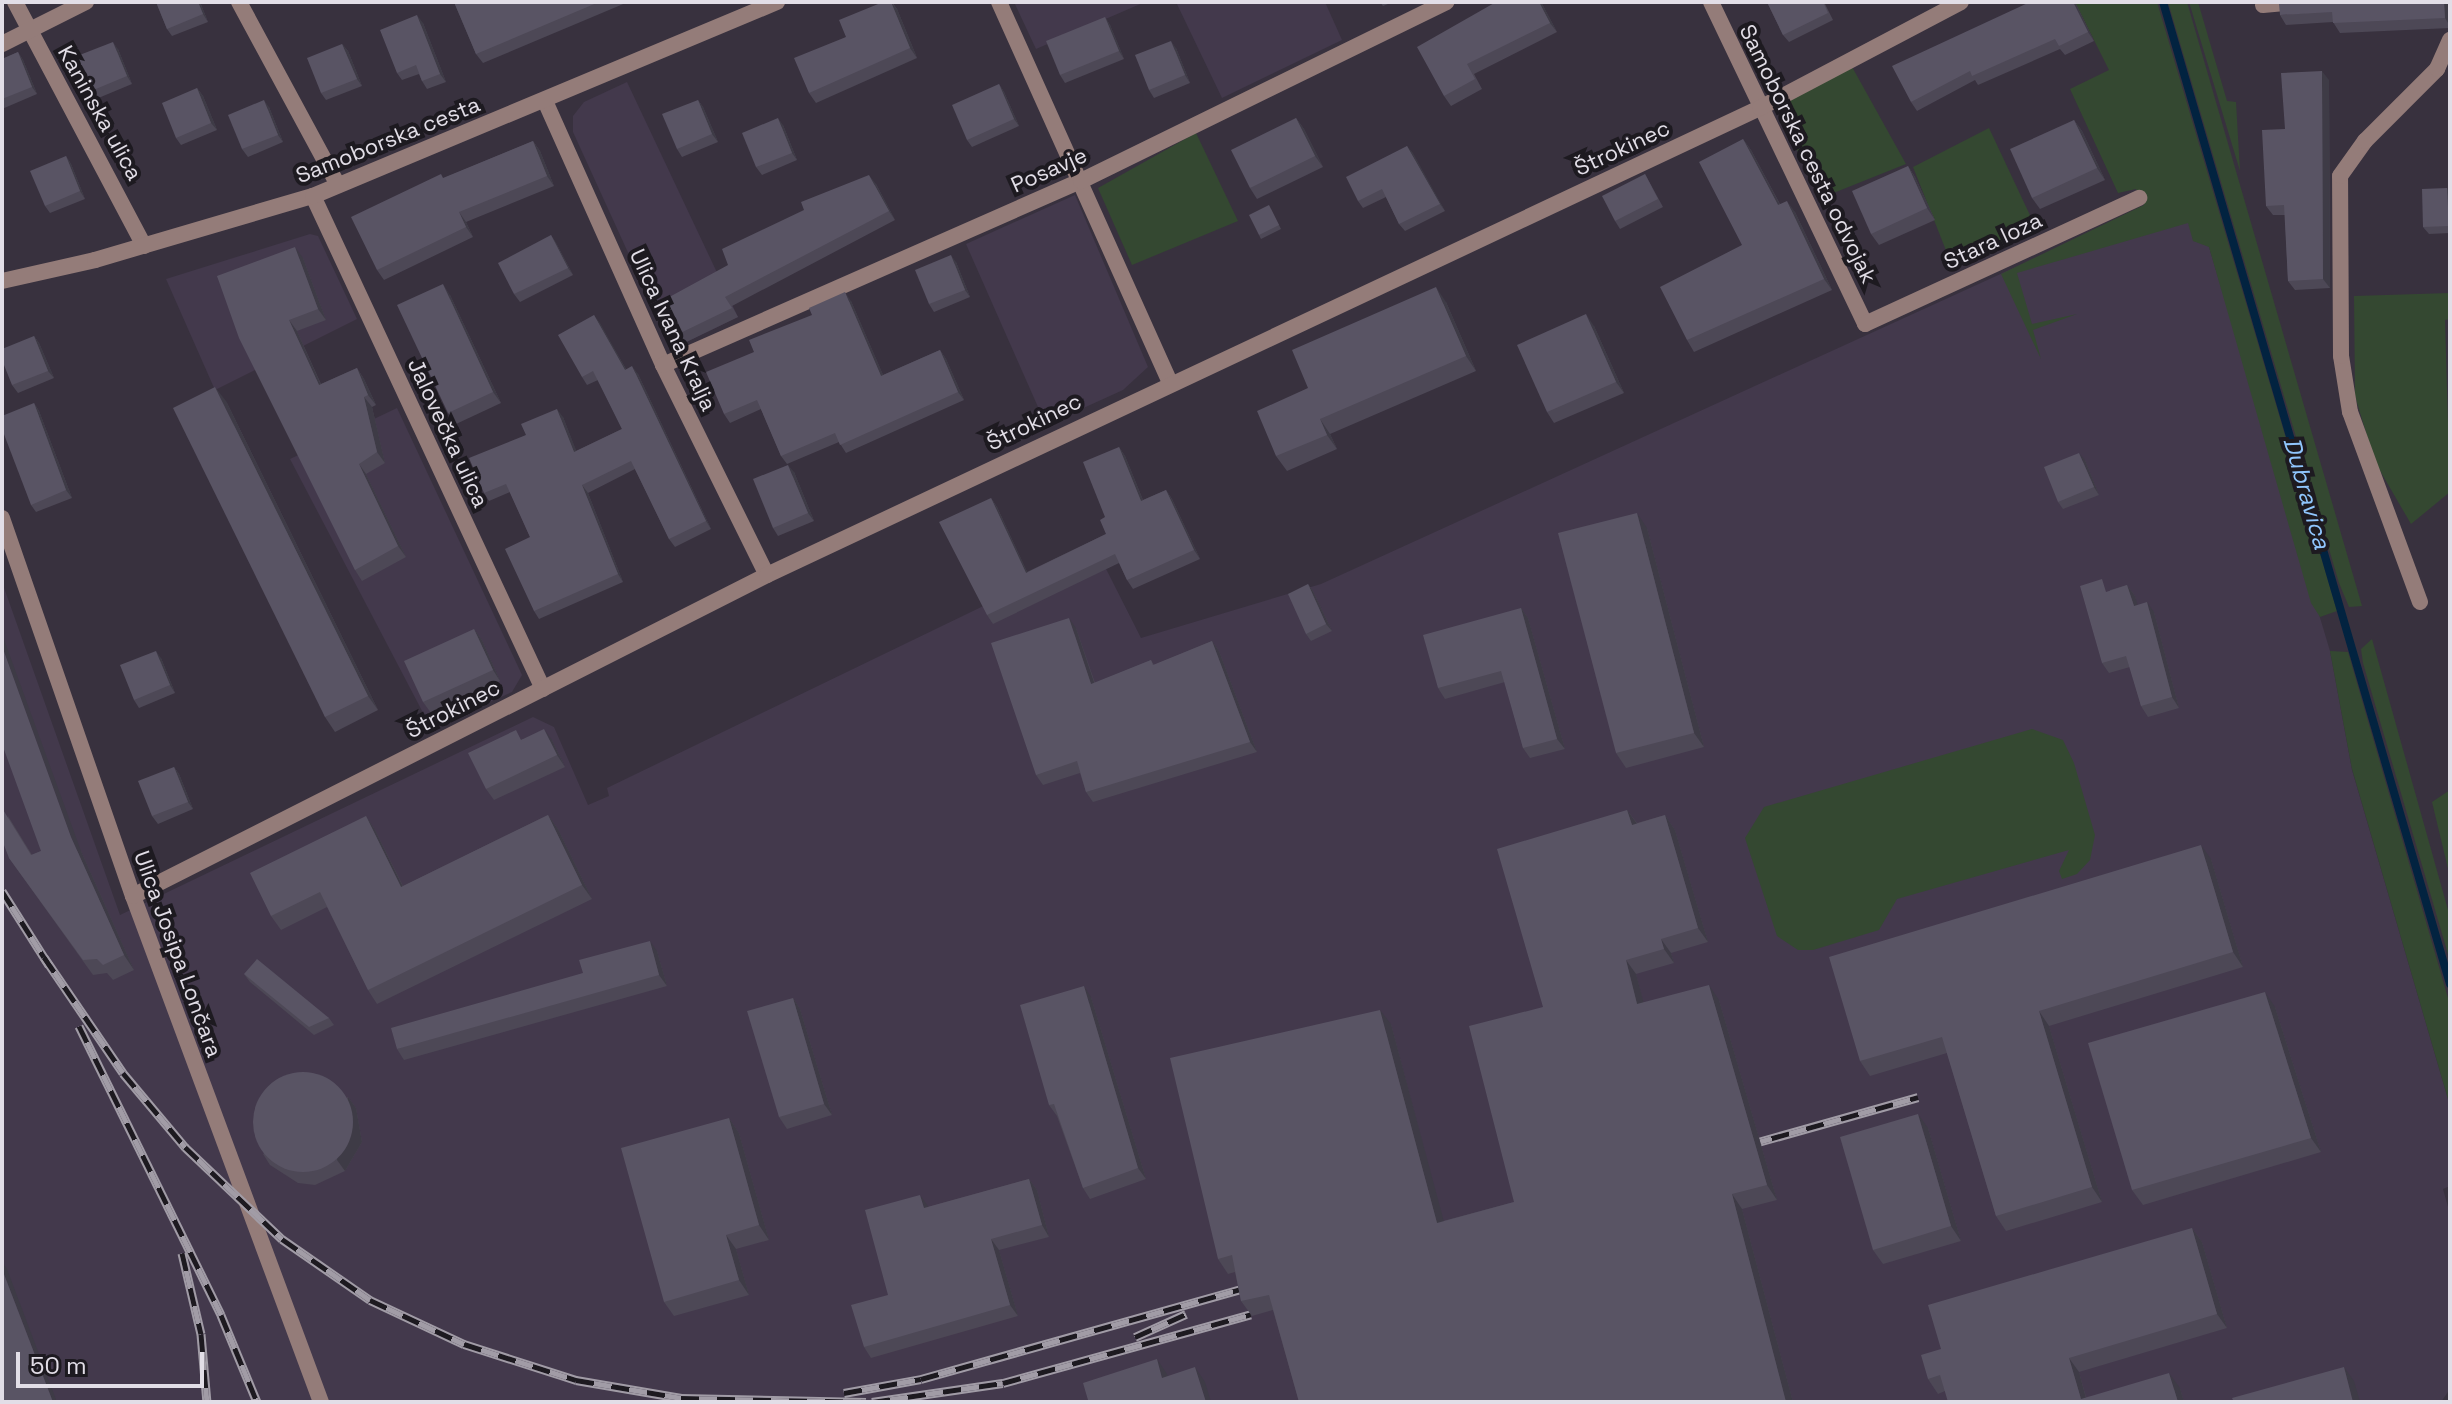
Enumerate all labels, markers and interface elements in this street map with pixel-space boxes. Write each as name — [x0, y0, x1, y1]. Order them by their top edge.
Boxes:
street label: Samoborska cesta odvojak — [1734, 20, 1882, 288]
street label: Kaninska ulica — [52, 41, 148, 185]
street label: Samoborska cesta — [292, 91, 484, 189]
street label: Štrokinec — [1570, 114, 1674, 182]
street label: Posavje — [1007, 142, 1091, 198]
street label: Stara loza — [1940, 207, 2046, 275]
street label: Ulica Ivana Kralja — [624, 245, 722, 415]
street label: Jalovečka ulica — [402, 354, 494, 512]
street label: Štrokinec — [982, 388, 1086, 456]
water label: Dubravica — [2277, 434, 2337, 552]
street label: Štrokinec — [402, 674, 504, 744]
street label: Ulica Josipa Lončara — [128, 847, 228, 1061]
scale bar — [20, 1336, 208, 1386]
text: 50 m — [30, 1350, 87, 1381]

